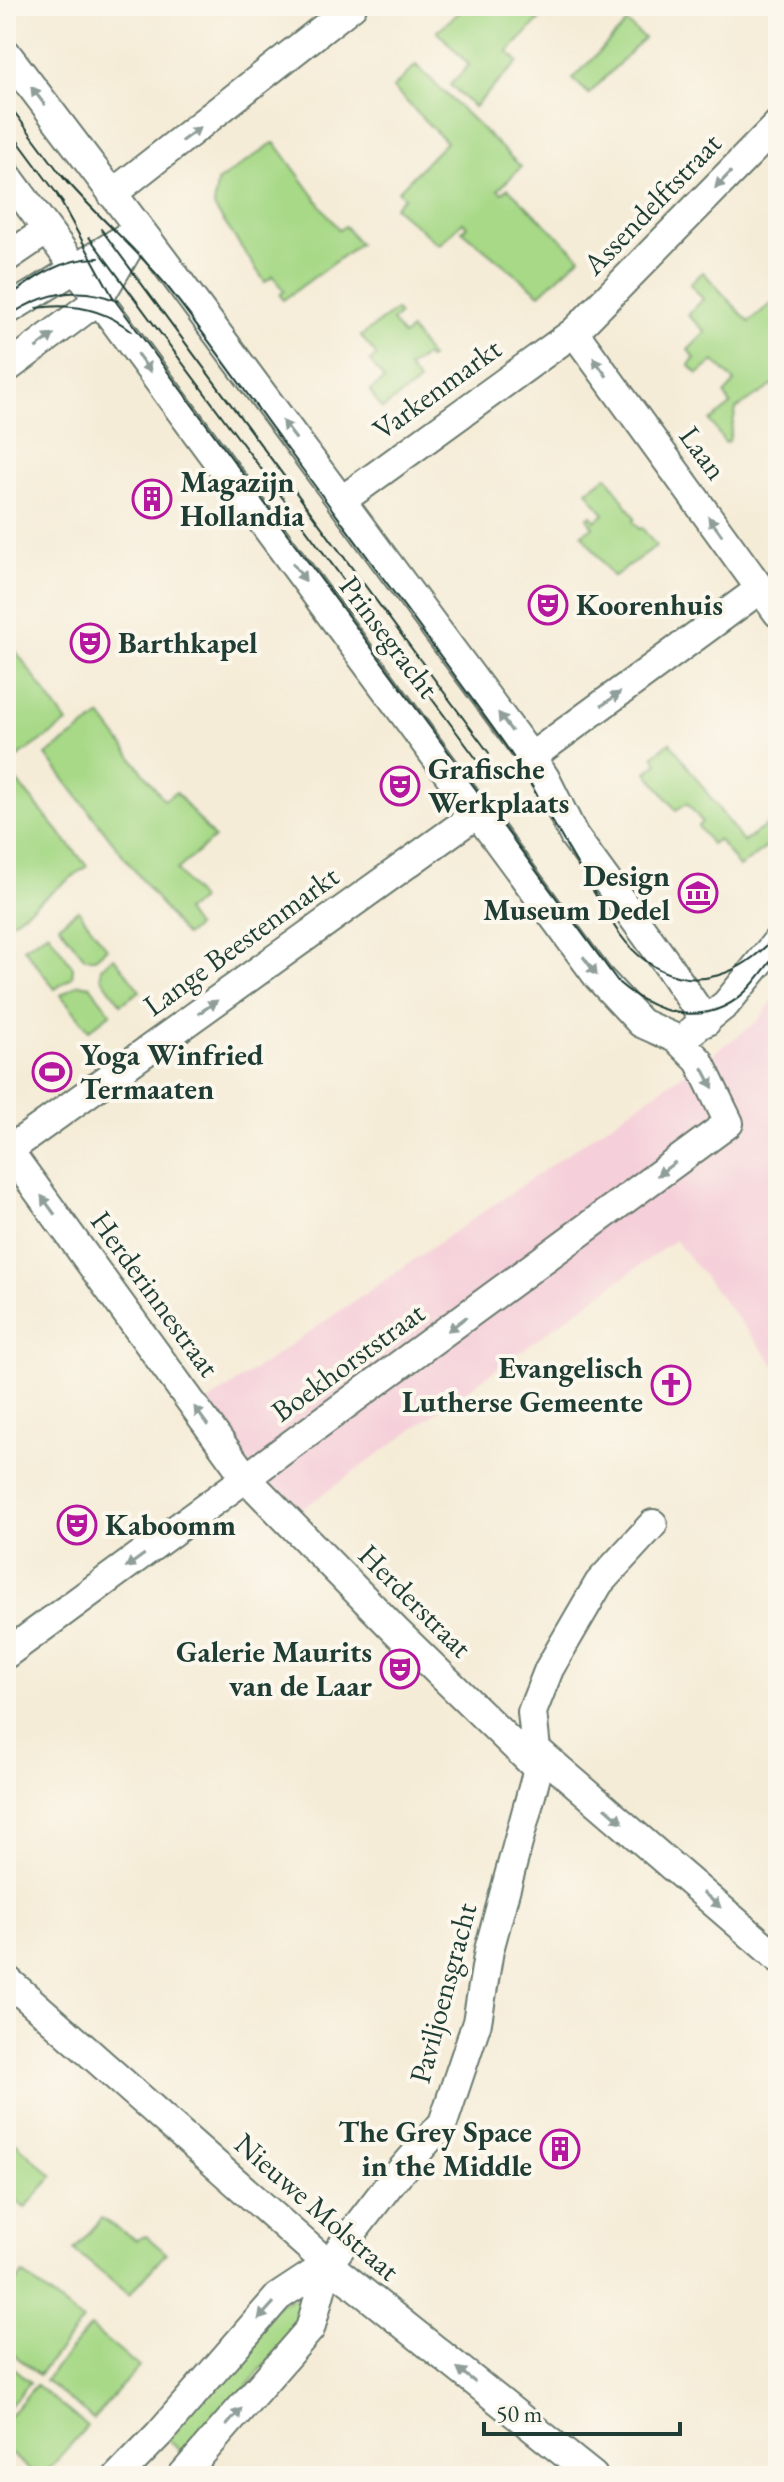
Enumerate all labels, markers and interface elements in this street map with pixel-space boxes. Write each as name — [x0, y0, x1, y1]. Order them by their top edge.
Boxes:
one-way arrow — [30, 85, 46, 106]
street label: Assendelftstraat — [573, 124, 730, 284]
one-way arrow — [181, 126, 201, 142]
one-way arrow — [715, 170, 733, 189]
street label: Varkenmarkt — [365, 329, 509, 448]
one-way arrow — [35, 333, 55, 349]
one-way arrow — [136, 353, 152, 373]
one-way arrow — [592, 357, 608, 377]
street label: Laan — [671, 418, 736, 487]
one-way arrow — [281, 420, 297, 440]
place label: Magazijn Hollandia — [180, 462, 305, 535]
building icon: Magazijn Hollandia — [131, 478, 173, 520]
one-way arrow — [707, 516, 723, 537]
one-way arrow — [291, 561, 307, 583]
street label: Prinsegracht — [331, 568, 448, 706]
theatre icon: Koorenhuis — [527, 584, 569, 626]
place label: Koorenhuis — [576, 585, 723, 624]
theatre icon: Barthkapel — [69, 622, 111, 664]
place label: Barthkapel — [118, 623, 258, 662]
one-way arrow — [600, 692, 621, 708]
one-way arrow — [497, 711, 513, 733]
place label: Grafische Werkplaats — [428, 749, 569, 822]
theatre icon: Grafische Werkplaats — [379, 765, 421, 807]
street label: Lange Beestenmarkt — [135, 856, 347, 1025]
place label: Design Museum Dedel — [483, 856, 670, 929]
museum icon: Design Museum Dedel — [677, 872, 719, 914]
one-way arrow — [582, 956, 598, 977]
one-way arrow — [198, 1000, 219, 1015]
place label: Yoga Winfried Termaaten — [80, 1035, 264, 1108]
sports icon: Yoga Winfried Termaaten — [31, 1051, 73, 1093]
one-way arrow — [701, 1066, 715, 1089]
one-way arrow — [656, 1160, 676, 1176]
one-way arrow — [41, 1195, 57, 1216]
street label: Herderinnestraat — [82, 1203, 229, 1385]
street label: Boekhorststraat — [263, 1293, 433, 1430]
one-way arrow — [447, 1315, 467, 1331]
place label: Evangelisch Lutherse Gemeente — [402, 1348, 643, 1421]
church icon: Evangelisch Lutherse Gemeente — [650, 1364, 692, 1406]
one-way arrow — [194, 1405, 209, 1426]
theatre icon: Kaboomm — [56, 1504, 98, 1546]
place label: Kaboomm — [105, 1505, 236, 1544]
street label: Herderstraat — [350, 1535, 481, 1666]
one-way arrow — [124, 1552, 145, 1568]
place label: Galerie Maurits van de Laar — [176, 1632, 373, 1705]
theatre icon: Galerie Maurits van de Laar — [379, 1648, 421, 1690]
one-way arrow — [603, 1806, 623, 1823]
one-way arrow — [702, 1891, 721, 1909]
street label: Paviljoensgracht — [400, 1898, 485, 2087]
place label: The Grey Space in the Middle — [338, 2112, 532, 2185]
street label: Nieuwe Molstraat — [227, 2124, 409, 2290]
building icon: The Grey Space in the Middle — [539, 2128, 581, 2170]
one-way arrow — [257, 2301, 275, 2321]
one-way arrow — [456, 2367, 476, 2384]
scale bar — [484, 2386, 680, 2436]
text: 50 m — [496, 2398, 543, 2429]
one-way arrow — [224, 2408, 242, 2427]

